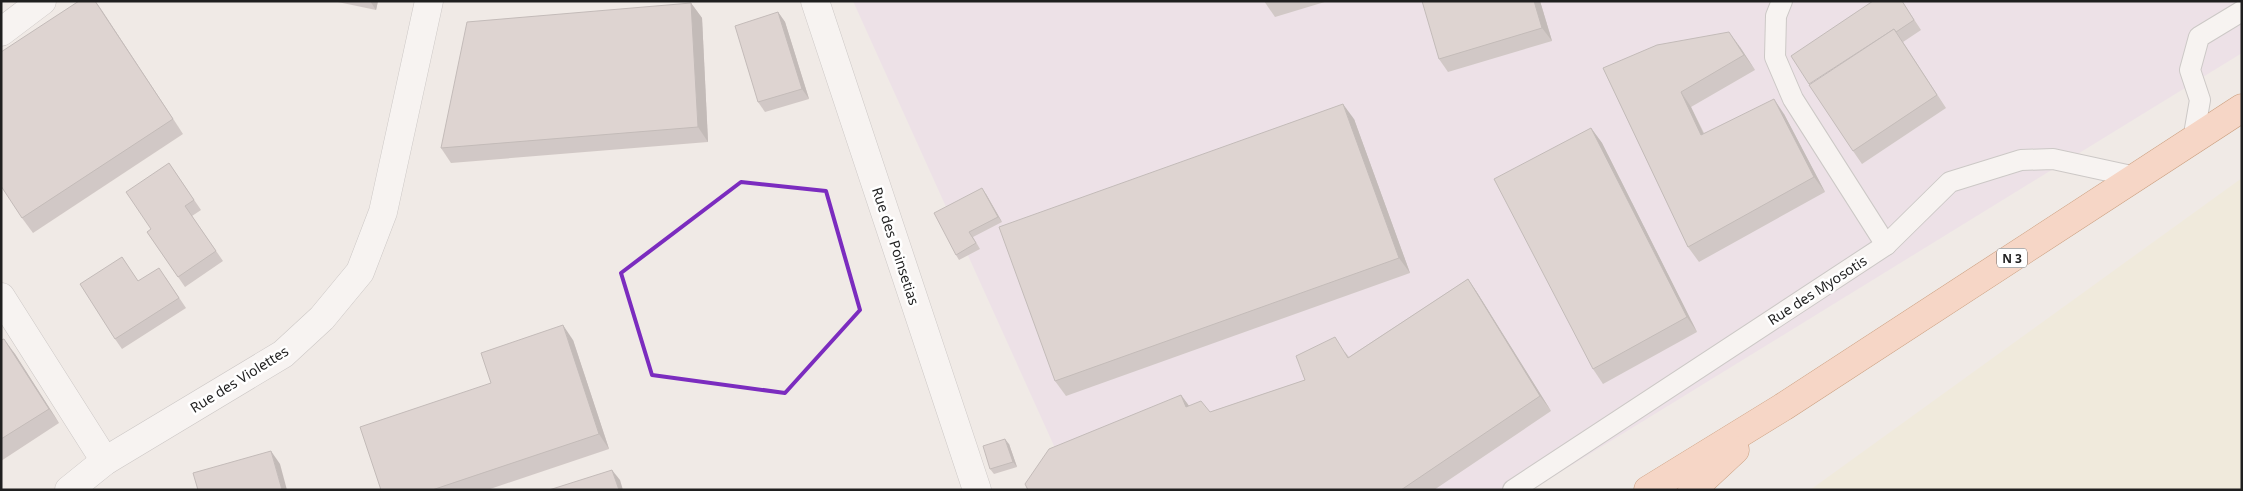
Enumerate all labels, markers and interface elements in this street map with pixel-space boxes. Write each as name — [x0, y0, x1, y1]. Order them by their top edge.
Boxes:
street label: Rue des Poinsetias — [868, 185, 924, 308]
road number: N 3 — [1997, 248, 2027, 268]
street label: Rue des Myosotis — [1764, 251, 1870, 329]
street label: Rue des Violettes — [186, 341, 292, 417]

